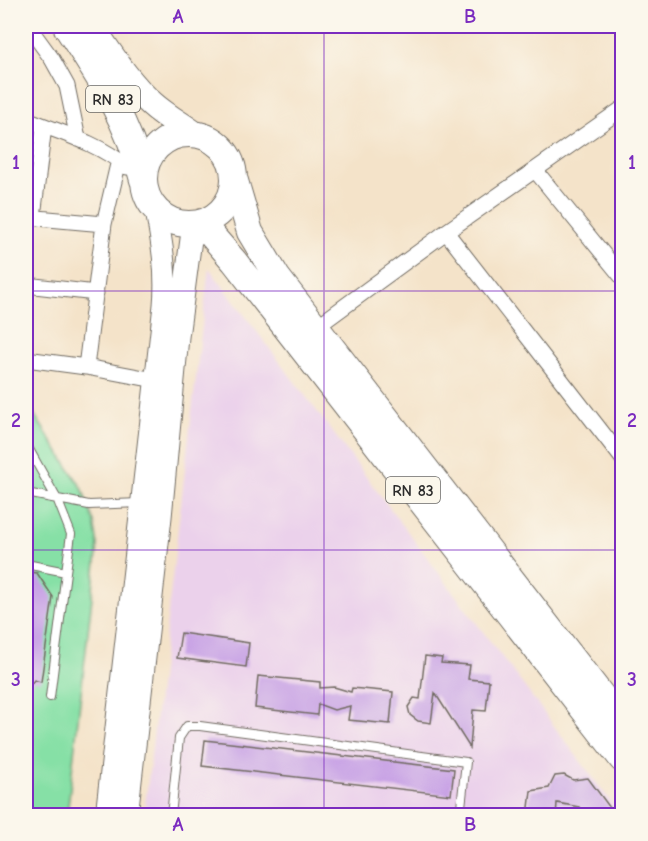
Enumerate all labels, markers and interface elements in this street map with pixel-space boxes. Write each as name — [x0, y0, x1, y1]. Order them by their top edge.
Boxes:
text: A — [172, 5, 184, 28]
text: B — [464, 5, 476, 28]
road number: RN 83 — [86, 86, 140, 112]
text: 1 — [12, 151, 20, 174]
text: 1 — [628, 151, 636, 174]
text: 2 — [11, 409, 21, 432]
text: 2 — [627, 409, 637, 432]
road number: RN 83 — [386, 477, 440, 503]
text: 3 — [11, 668, 21, 691]
text: 3 — [627, 668, 637, 691]
text: A — [172, 813, 184, 836]
text: B — [464, 813, 476, 836]

